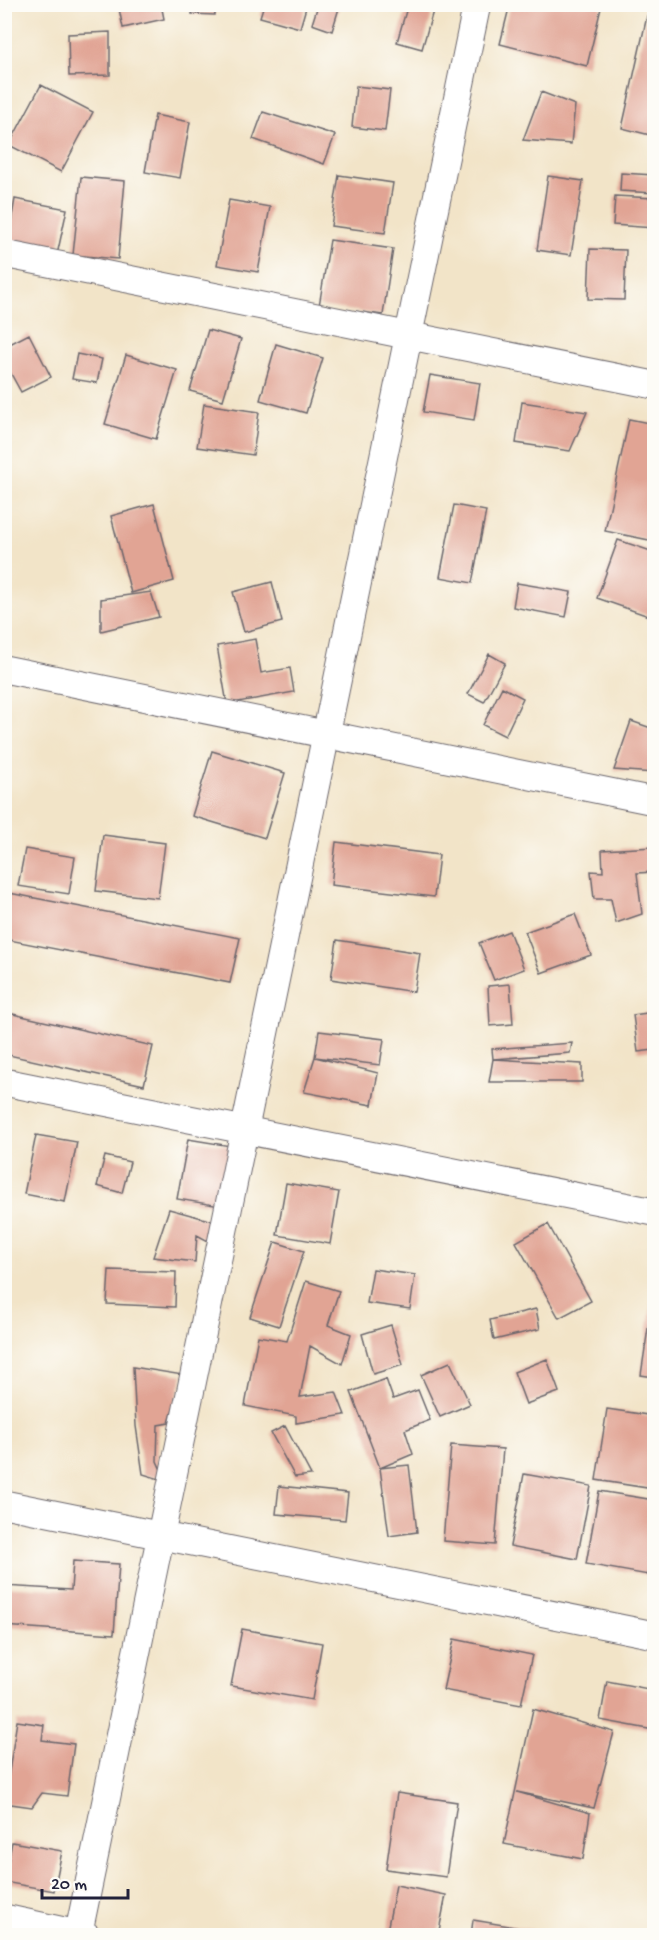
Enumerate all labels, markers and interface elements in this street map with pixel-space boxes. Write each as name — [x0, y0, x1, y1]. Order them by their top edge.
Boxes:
scale bar — [42, 1862, 128, 1900]
text: 20 m — [51, 1875, 87, 1896]

